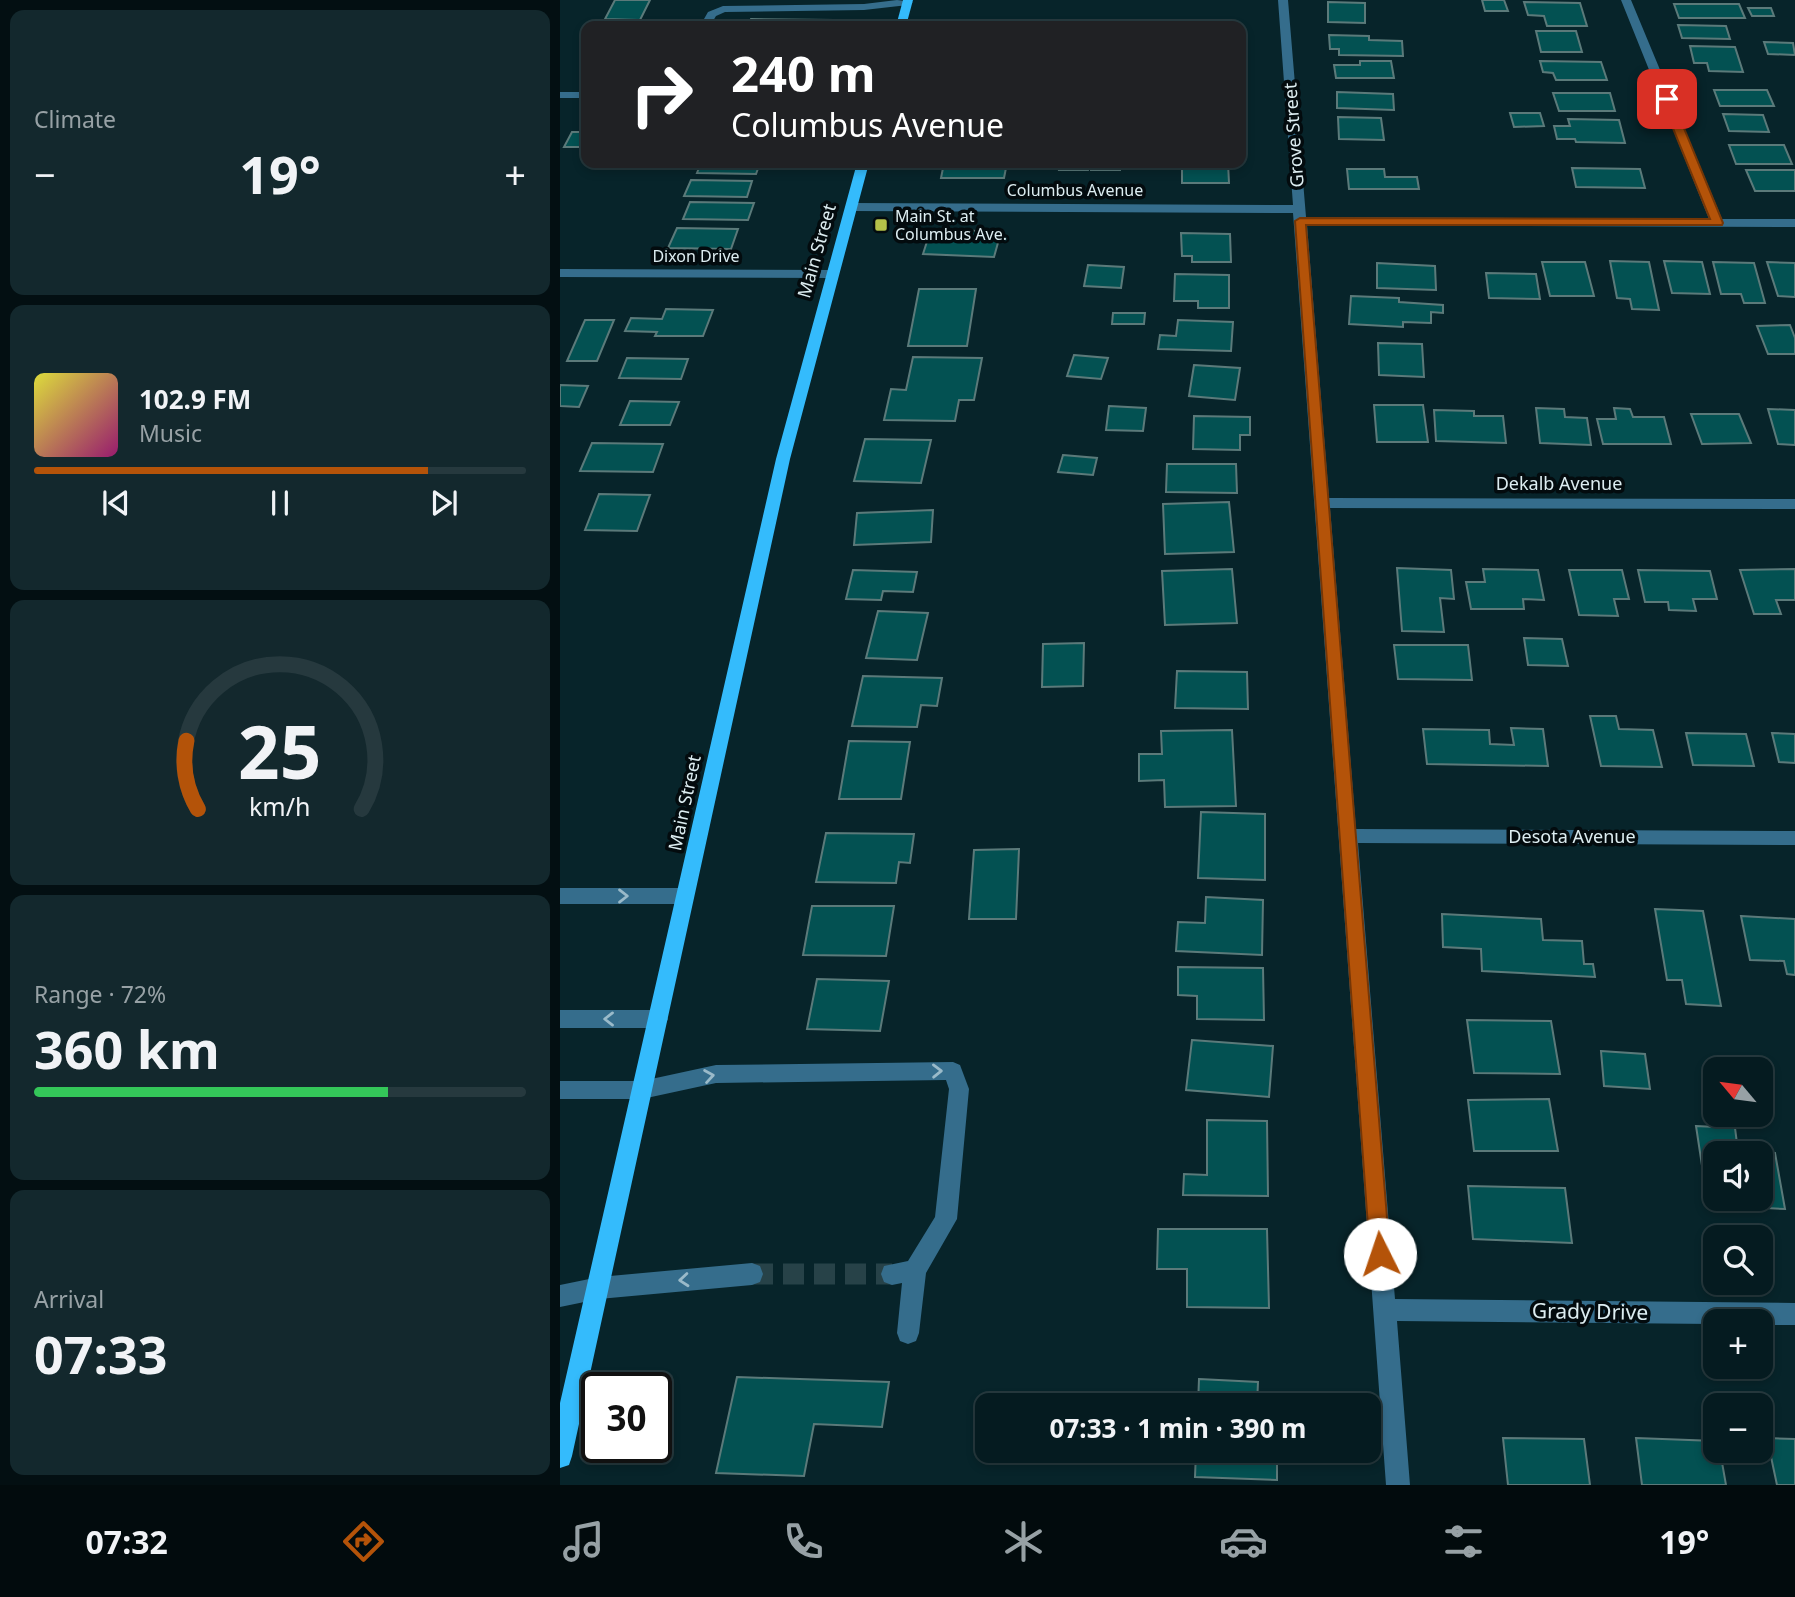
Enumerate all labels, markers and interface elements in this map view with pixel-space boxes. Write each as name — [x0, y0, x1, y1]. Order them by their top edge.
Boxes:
text: 240 m — [731, 40, 876, 106]
icon: right — [616, 49, 707, 140]
pin — [1637, 69, 1697, 129]
icon: arrive — [1648, 80, 1686, 118]
street label: Grove Street — [1277, 81, 1309, 188]
text: Climate — [34, 103, 116, 135]
text: Columbus Avenue — [731, 103, 1004, 146]
text: 19° — [239, 138, 321, 209]
text: − — [34, 148, 56, 200]
text: + — [504, 148, 526, 200]
street label: Columbus Avenue — [1007, 179, 1143, 201]
street label: Main Street — [791, 200, 841, 301]
place label: Main St. at Columbus Ave. — [895, 205, 1007, 245]
marker: Main St. at Columbus Ave. — [873, 217, 889, 233]
street label: Dixon Drive — [652, 245, 740, 267]
text: 102.9 FM — [139, 381, 251, 417]
text: Music — [139, 417, 202, 449]
street label: Dekalb Avenue — [1496, 471, 1622, 495]
icon: previous — [97, 484, 135, 522]
icon: pause — [261, 484, 299, 522]
icon: next — [425, 484, 463, 522]
text: 25 — [238, 701, 322, 800]
street label: Main Street — [662, 752, 706, 853]
text: km/h — [249, 788, 311, 822]
street label: Desota Avenue — [1508, 824, 1636, 848]
one-way arrow — [618, 888, 628, 904]
text: Range · 72% — [34, 978, 166, 1010]
one-way arrow — [603, 1011, 614, 1027]
text: 360 km — [34, 1013, 220, 1084]
north arrow — [1703, 1057, 1773, 1127]
map controls — [1703, 1057, 1773, 1463]
one-way arrow — [932, 1063, 942, 1079]
one-way arrow — [703, 1069, 715, 1084]
button: sound — [1703, 1141, 1773, 1211]
position arrow — [1343, 1217, 1417, 1291]
button: search — [1703, 1225, 1773, 1295]
one-way arrow — [678, 1272, 689, 1287]
text: Arrival — [34, 1283, 104, 1315]
street label: Grady Drive — [1532, 1296, 1648, 1326]
button: + — [1703, 1309, 1773, 1379]
text: 07:33 — [34, 1318, 168, 1389]
speed limit sign: 30 — [581, 1372, 672, 1463]
button: − — [1703, 1393, 1773, 1463]
text: 07:33 · 1 min · 390 m — [1050, 1410, 1306, 1446]
icon: directions — [339, 1517, 388, 1566]
icon: music — [559, 1517, 608, 1566]
icon: phone — [779, 1517, 828, 1566]
icon: climate — [999, 1517, 1048, 1566]
icon: car — [1219, 1517, 1268, 1566]
icon: filters — [1439, 1517, 1488, 1566]
text: 07:32 — [86, 1520, 168, 1563]
text: 19° — [1659, 1520, 1709, 1563]

